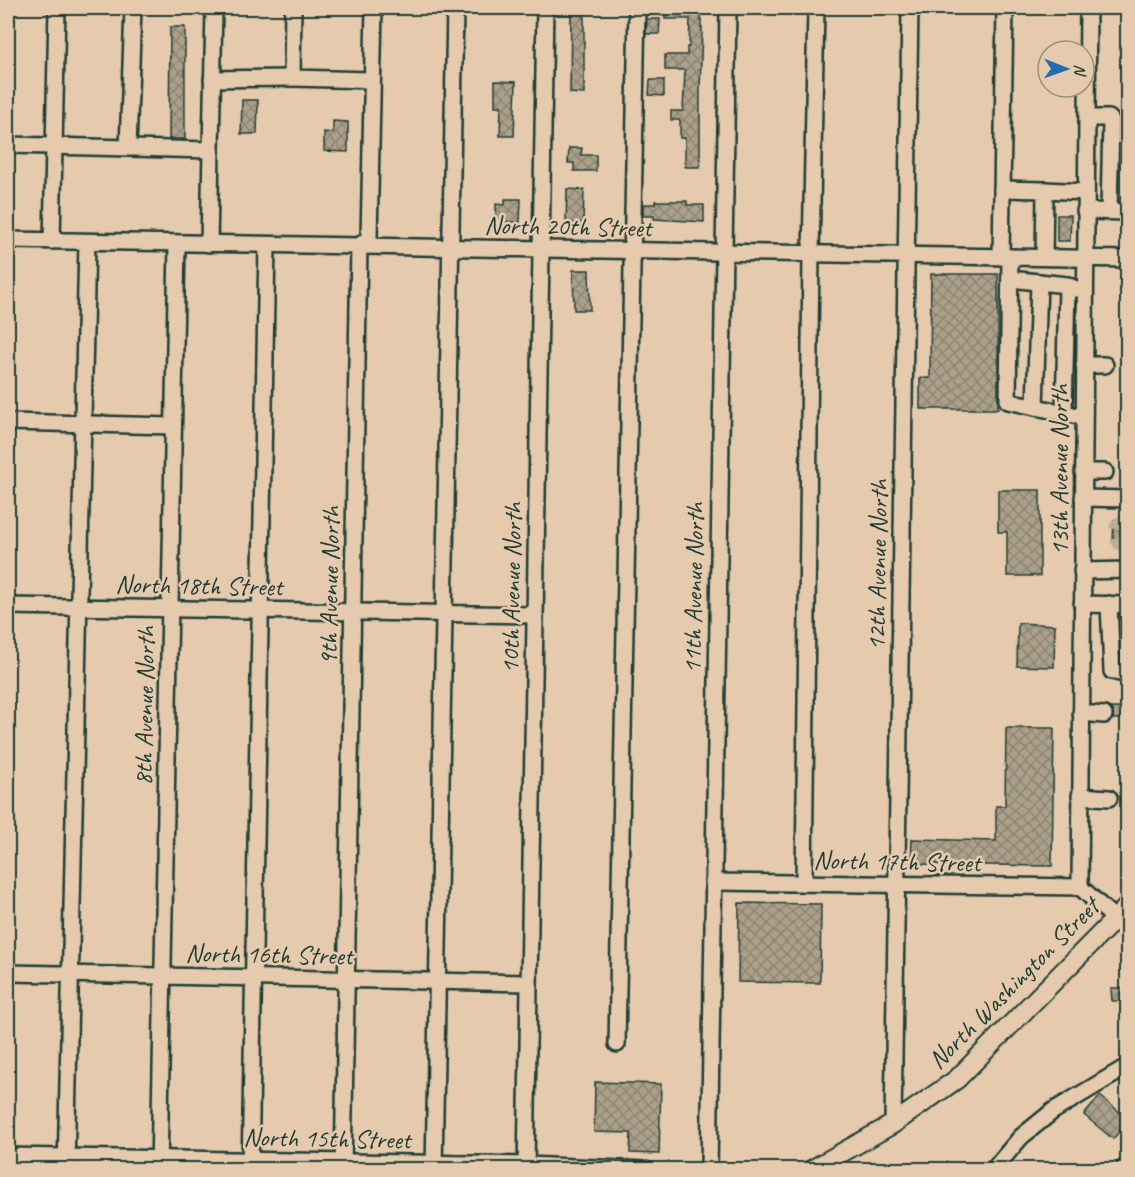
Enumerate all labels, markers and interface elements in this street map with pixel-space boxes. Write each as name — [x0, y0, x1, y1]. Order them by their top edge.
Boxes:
north arrow — [1036, 39, 1096, 99]
text: N — [1070, 64, 1090, 77]
street label: North 20th Street — [484, 209, 654, 244]
street label: 13th Avenue North — [1043, 383, 1076, 556]
street label: 12th Avenue North — [860, 477, 896, 651]
street label: 10th Avenue North — [494, 500, 530, 674]
street label: 11th Avenue North — [676, 500, 712, 674]
street label: 9th Avenue North — [312, 504, 347, 666]
street label: North 18th Street — [115, 568, 285, 603]
street label: 8th Avenue North — [127, 624, 162, 786]
street label: North 17th Street — [813, 844, 983, 879]
street label: North Washington Street — [921, 888, 1108, 1076]
street label: North 16th Street — [185, 937, 355, 972]
street label: North 15th Street — [243, 1121, 413, 1156]

